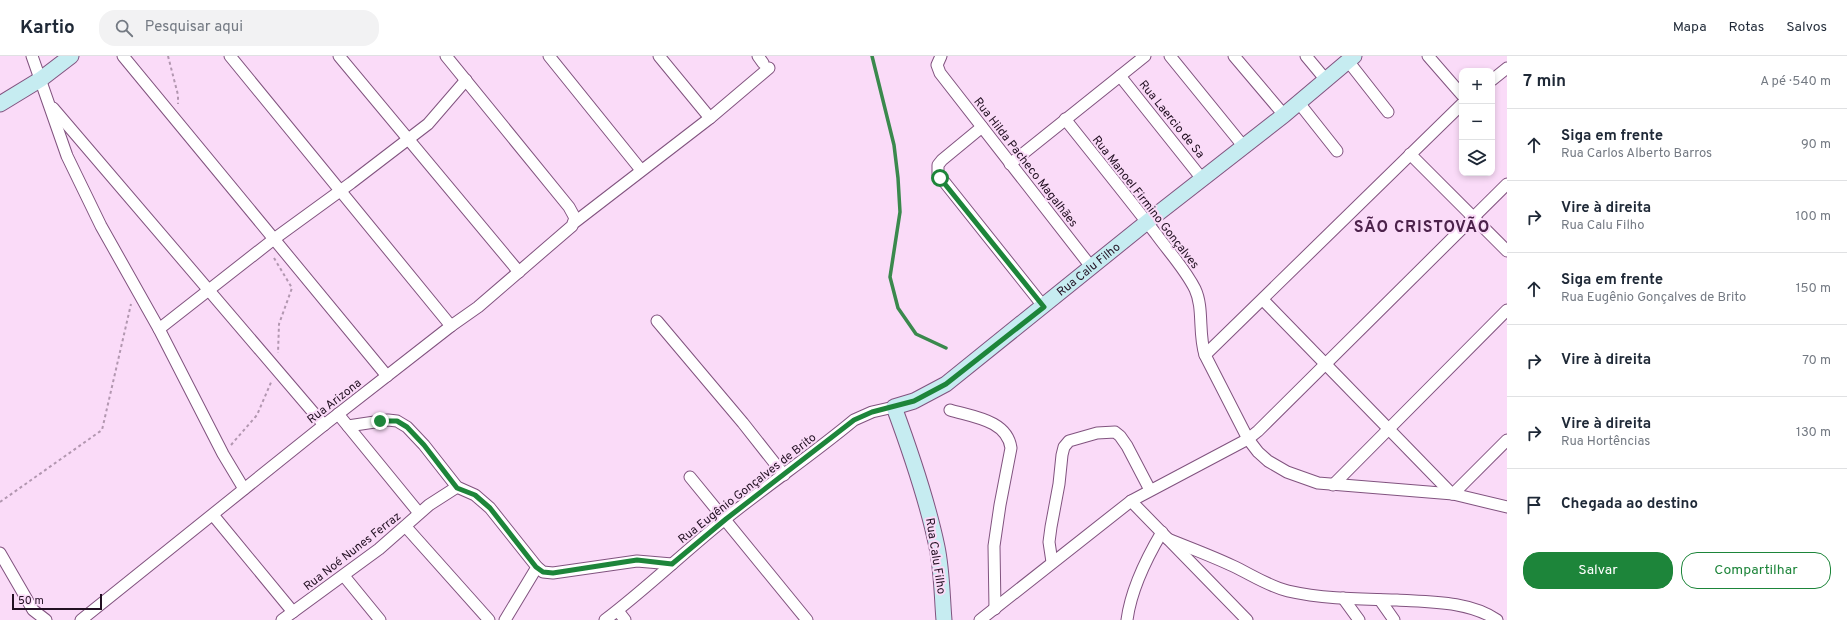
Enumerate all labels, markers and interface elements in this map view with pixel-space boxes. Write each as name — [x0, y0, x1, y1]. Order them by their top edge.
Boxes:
search box — [99, 10, 379, 46]
text: Kartio — [20, 16, 75, 40]
icon: search — [113, 17, 135, 39]
text: Pesquisar aqui — [145, 18, 243, 37]
text: Mapa — [1673, 19, 1707, 36]
text: Rotas — [1729, 19, 1764, 36]
text: Salvos — [1786, 19, 1827, 36]
map controls — [1459, 68, 1495, 176]
button: + — [1459, 68, 1495, 104]
text: 7 min — [1523, 71, 1566, 93]
text: A pé · 540 m — [1760, 74, 1831, 90]
street label: Rua Laercio de Sa — [1135, 77, 1208, 162]
street label: Rua Hilda Pacheco Magalhães — [970, 94, 1081, 231]
button: − — [1459, 104, 1495, 140]
text: Siga em frente — [1561, 127, 1663, 146]
street label: Rua Manoel Firmino Gonçalves — [1088, 133, 1202, 273]
icon: ahead — [1523, 134, 1545, 156]
text: 90 m — [1801, 137, 1831, 153]
button: layers — [1459, 140, 1495, 176]
text: Rua Carlos Alberto Barros — [1561, 146, 1712, 162]
route start — [931, 169, 949, 187]
text: Vire à direita — [1561, 199, 1651, 218]
icon: right — [1523, 206, 1545, 228]
text: 100 m — [1795, 209, 1831, 225]
district label: SÃO CRISTOVÃO — [1354, 216, 1490, 238]
text: Rua Calu Filho — [1561, 218, 1645, 234]
street label: Rua Calu Filho — [1054, 239, 1124, 300]
text: Siga em frente — [1561, 271, 1663, 290]
icon: ahead — [1523, 278, 1545, 300]
text: 150 m — [1796, 281, 1831, 297]
text: Rua Eugênio Gonçalves de Brito — [1561, 290, 1746, 306]
icon: right — [1523, 350, 1545, 372]
text: Vire à direita — [1561, 351, 1651, 370]
text: 70 m — [1802, 353, 1831, 369]
street label: Rua Arizona — [304, 376, 365, 428]
route end — [371, 412, 389, 430]
text: Vire à direita — [1561, 415, 1651, 434]
icon: right — [1523, 422, 1545, 444]
text: 130 m — [1796, 425, 1831, 441]
street label: Rua Eugênio Gonçalves de Brito — [675, 430, 820, 548]
text: Rua Hortências — [1561, 434, 1650, 450]
icon: arrive — [1523, 494, 1545, 516]
text: Chegada ao destino — [1561, 495, 1698, 514]
street label: Rua Noé Nunes Ferraz — [301, 509, 405, 595]
street label: Rua Calu Filho — [921, 517, 949, 596]
button: Salvar — [1523, 552, 1673, 589]
button: Compartilhar — [1681, 552, 1831, 589]
scale bar — [12, 592, 102, 611]
text: 50 m — [18, 594, 44, 608]

